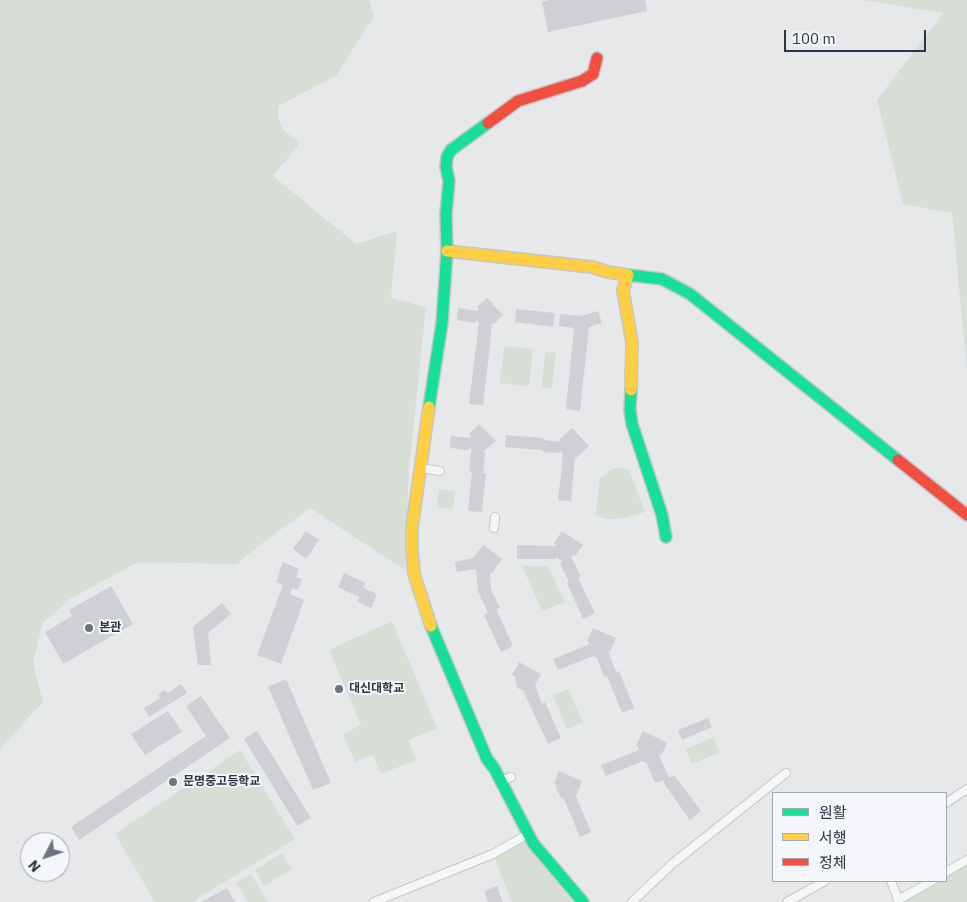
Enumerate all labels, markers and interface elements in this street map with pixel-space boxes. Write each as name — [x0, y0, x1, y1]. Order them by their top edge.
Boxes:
scale bar — [787, 20, 930, 52]
text: 100 m — [792, 29, 836, 48]
place label: 본관 — [99, 621, 121, 635]
marker: 본관 — [83, 622, 95, 634]
place label: 대신대학교 — [349, 682, 404, 696]
marker: 대신대학교 — [333, 683, 345, 695]
place label: 문명중고등학교 — [183, 775, 260, 789]
marker: 문명중고등학교 — [167, 776, 179, 788]
legend — [772, 792, 947, 882]
text: 원활 — [819, 803, 847, 822]
text: 서행 — [819, 828, 847, 847]
north arrow — [20, 832, 70, 882]
text: 정체 — [819, 853, 847, 872]
text: N — [24, 856, 45, 876]

